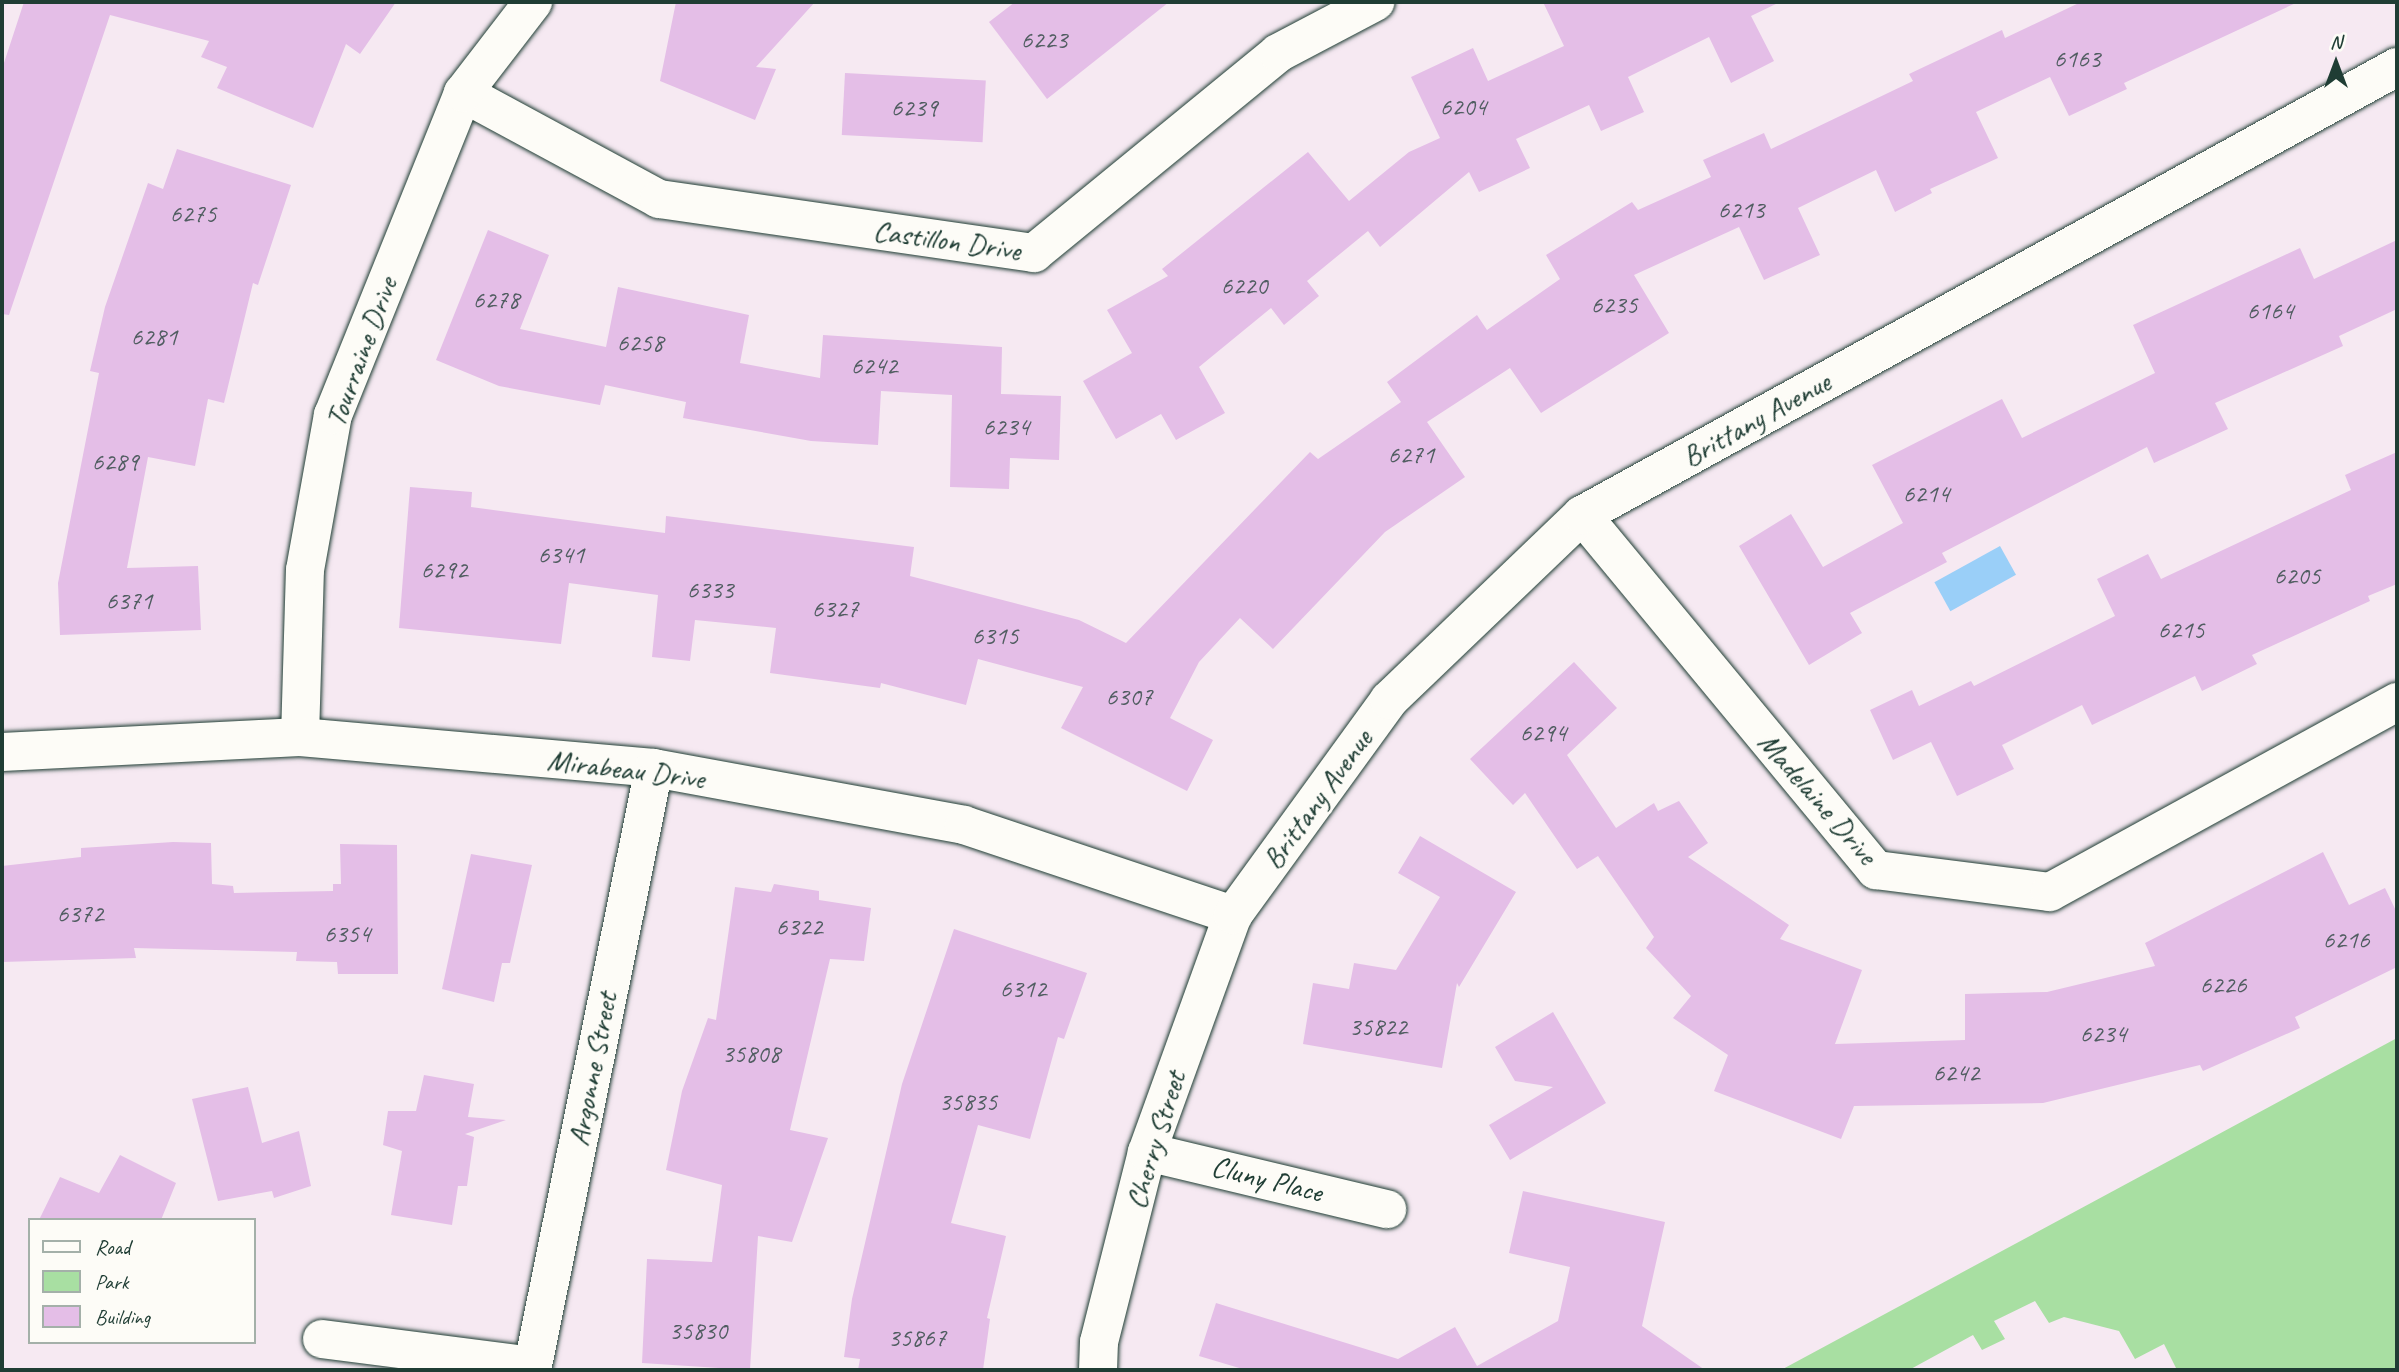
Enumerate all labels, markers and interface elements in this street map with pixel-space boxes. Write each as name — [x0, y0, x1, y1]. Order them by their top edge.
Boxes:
house number: 6223 — [1021, 24, 1067, 56]
north arrow — [2301, 28, 2371, 98]
text: N — [2330, 30, 2342, 54]
house number: 6163 — [2054, 43, 2100, 75]
house number: 6204 — [1440, 91, 1486, 123]
house number: 6239 — [891, 92, 937, 124]
house number: 6213 — [1718, 194, 1764, 226]
house number: 6275 — [170, 198, 216, 230]
street label: Castillon Drive — [871, 212, 1023, 268]
house number: 6220 — [1221, 270, 1267, 302]
street label: Tourraine Drive — [317, 272, 405, 432]
house number: 6278 — [473, 284, 519, 316]
house number: 6235 — [1591, 289, 1637, 321]
house number: 6164 — [2247, 295, 2293, 327]
house number: 6281 — [131, 321, 177, 353]
house number: 6258 — [617, 327, 663, 359]
house number: 6242 — [851, 350, 897, 382]
street label: Brittany Avenue — [1676, 364, 1836, 474]
house number: 6234 — [983, 411, 1029, 443]
house number: 6271 — [1388, 439, 1434, 471]
house number: 6289 — [92, 446, 138, 478]
house number: 6214 — [1903, 478, 1949, 510]
house number: 6341 — [538, 539, 584, 571]
house number: 6292 — [421, 554, 467, 586]
house number: 6205 — [2274, 560, 2320, 592]
house number: 6333 — [687, 574, 733, 606]
house number: 6371 — [106, 585, 152, 617]
house number: 6327 — [812, 593, 858, 625]
house number: 6215 — [2158, 614, 2204, 646]
house number: 6315 — [972, 620, 1018, 652]
house number: 6307 — [1106, 681, 1152, 713]
house number: 6294 — [1520, 717, 1566, 749]
street label: Brittany Avenue — [1254, 722, 1380, 876]
street label: Madelaine Drive — [1751, 724, 1885, 872]
street label: Mirabeau Drive — [545, 741, 707, 797]
house number: 6372 — [57, 898, 103, 930]
house number: 6322 — [776, 911, 822, 943]
house number: 6354 — [324, 918, 370, 950]
house number: 6216 — [2323, 924, 2369, 956]
house number: 6226 — [2200, 969, 2246, 1001]
house number: 6312 — [1000, 973, 1046, 1005]
street label: Argonne Street — [559, 989, 625, 1149]
house number: 35822 — [1349, 1011, 1407, 1043]
house number: 6234 — [2080, 1018, 2126, 1050]
house number: 35808 — [722, 1038, 780, 1070]
house number: 6242 — [1933, 1057, 1979, 1089]
street label: Cherry Street — [1117, 1067, 1193, 1213]
house number: 35835 — [939, 1086, 997, 1118]
street label: Cluny Place — [1207, 1148, 1327, 1210]
legend — [28, 1218, 256, 1344]
text: Road — [95, 1234, 130, 1260]
text: Park — [95, 1269, 128, 1295]
text: Building — [95, 1304, 150, 1330]
house number: 35830 — [669, 1315, 727, 1347]
house number: 35867 — [888, 1322, 946, 1354]

